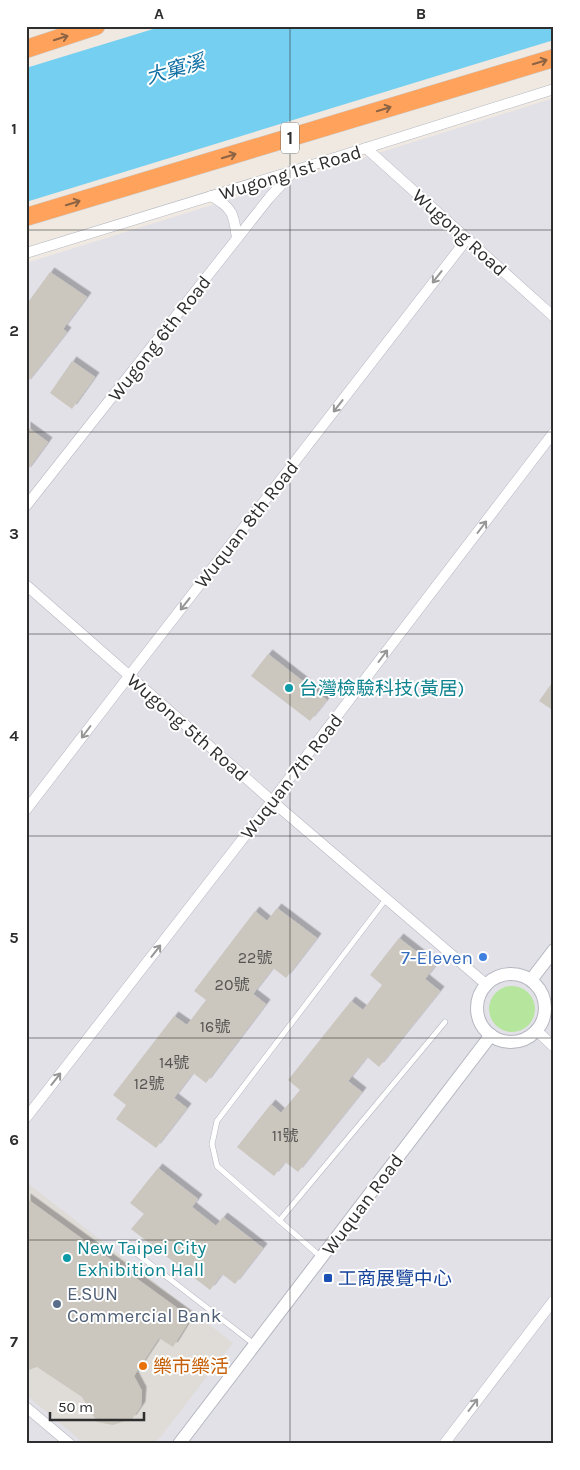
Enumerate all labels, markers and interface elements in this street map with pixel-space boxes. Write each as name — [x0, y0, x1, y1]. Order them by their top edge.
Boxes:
text: A — [154, 4, 164, 23]
text: B — [416, 4, 426, 23]
one-way arrow — [53, 32, 69, 42]
water label: 大窠溪 — [143, 49, 210, 89]
one-way arrow — [531, 57, 547, 67]
one-way arrow — [376, 104, 392, 114]
text: 1 — [11, 119, 17, 138]
road number: 1 — [281, 122, 299, 154]
street label: Wugong 1st Road — [217, 141, 364, 205]
one-way arrow — [220, 151, 236, 160]
street label: Wugong Road — [408, 185, 511, 281]
one-way arrow — [65, 197, 81, 207]
one-way arrow — [432, 270, 443, 283]
street label: Wugong 6th Road — [104, 271, 216, 406]
text: 2 — [9, 321, 19, 340]
one-way arrow — [332, 399, 343, 412]
street label: Wuquan 8th Road — [190, 457, 303, 593]
one-way arrow — [476, 521, 487, 534]
text: 3 — [9, 524, 19, 543]
one-way arrow — [179, 597, 190, 610]
one-way arrow — [378, 649, 388, 663]
street label: Wugong 5th Road — [122, 669, 252, 786]
place label: 台灣檢驗科技(黃居) — [299, 678, 465, 700]
marker: 台灣檢驗科技(黃居) — [283, 682, 295, 694]
street label: Wuquan 7th Road — [236, 710, 347, 844]
one-way arrow — [80, 725, 91, 738]
text: 4 — [9, 726, 19, 745]
text: 5 — [9, 928, 19, 947]
one-way arrow — [150, 945, 161, 958]
place label: 7-Eleven — [401, 947, 473, 969]
house number: 22號 — [238, 948, 272, 967]
marker: 7-Eleven — [477, 951, 489, 963]
house number: 20號 — [215, 975, 249, 994]
house number: 16號 — [200, 1017, 230, 1036]
house number: 14號 — [159, 1053, 189, 1072]
one-way arrow — [51, 1072, 61, 1086]
house number: 12號 — [134, 1074, 164, 1093]
house number: 11號 — [272, 1126, 298, 1145]
text: 6 — [9, 1130, 19, 1149]
street label: Wuquan Road — [318, 1150, 408, 1259]
place label: New Taipei City Exhibition Hall — [77, 1237, 206, 1281]
marker: New Taipei City Exhibition Hall — [61, 1252, 73, 1264]
place label: 工商展覽中心 — [338, 1268, 452, 1290]
marker: 工商展覽中心 — [322, 1272, 334, 1284]
place label: E.SUN Commercial Bank — [67, 1283, 222, 1327]
marker: E.SUN Commercial Bank — [51, 1298, 63, 1310]
text: 7 — [10, 1332, 18, 1351]
place label: 樂市樂活 — [153, 1356, 229, 1378]
marker: 樂市樂活 — [137, 1360, 149, 1372]
scale bar — [50, 1390, 144, 1422]
text: 50 m — [58, 1398, 93, 1416]
one-way arrow — [468, 1398, 478, 1412]

